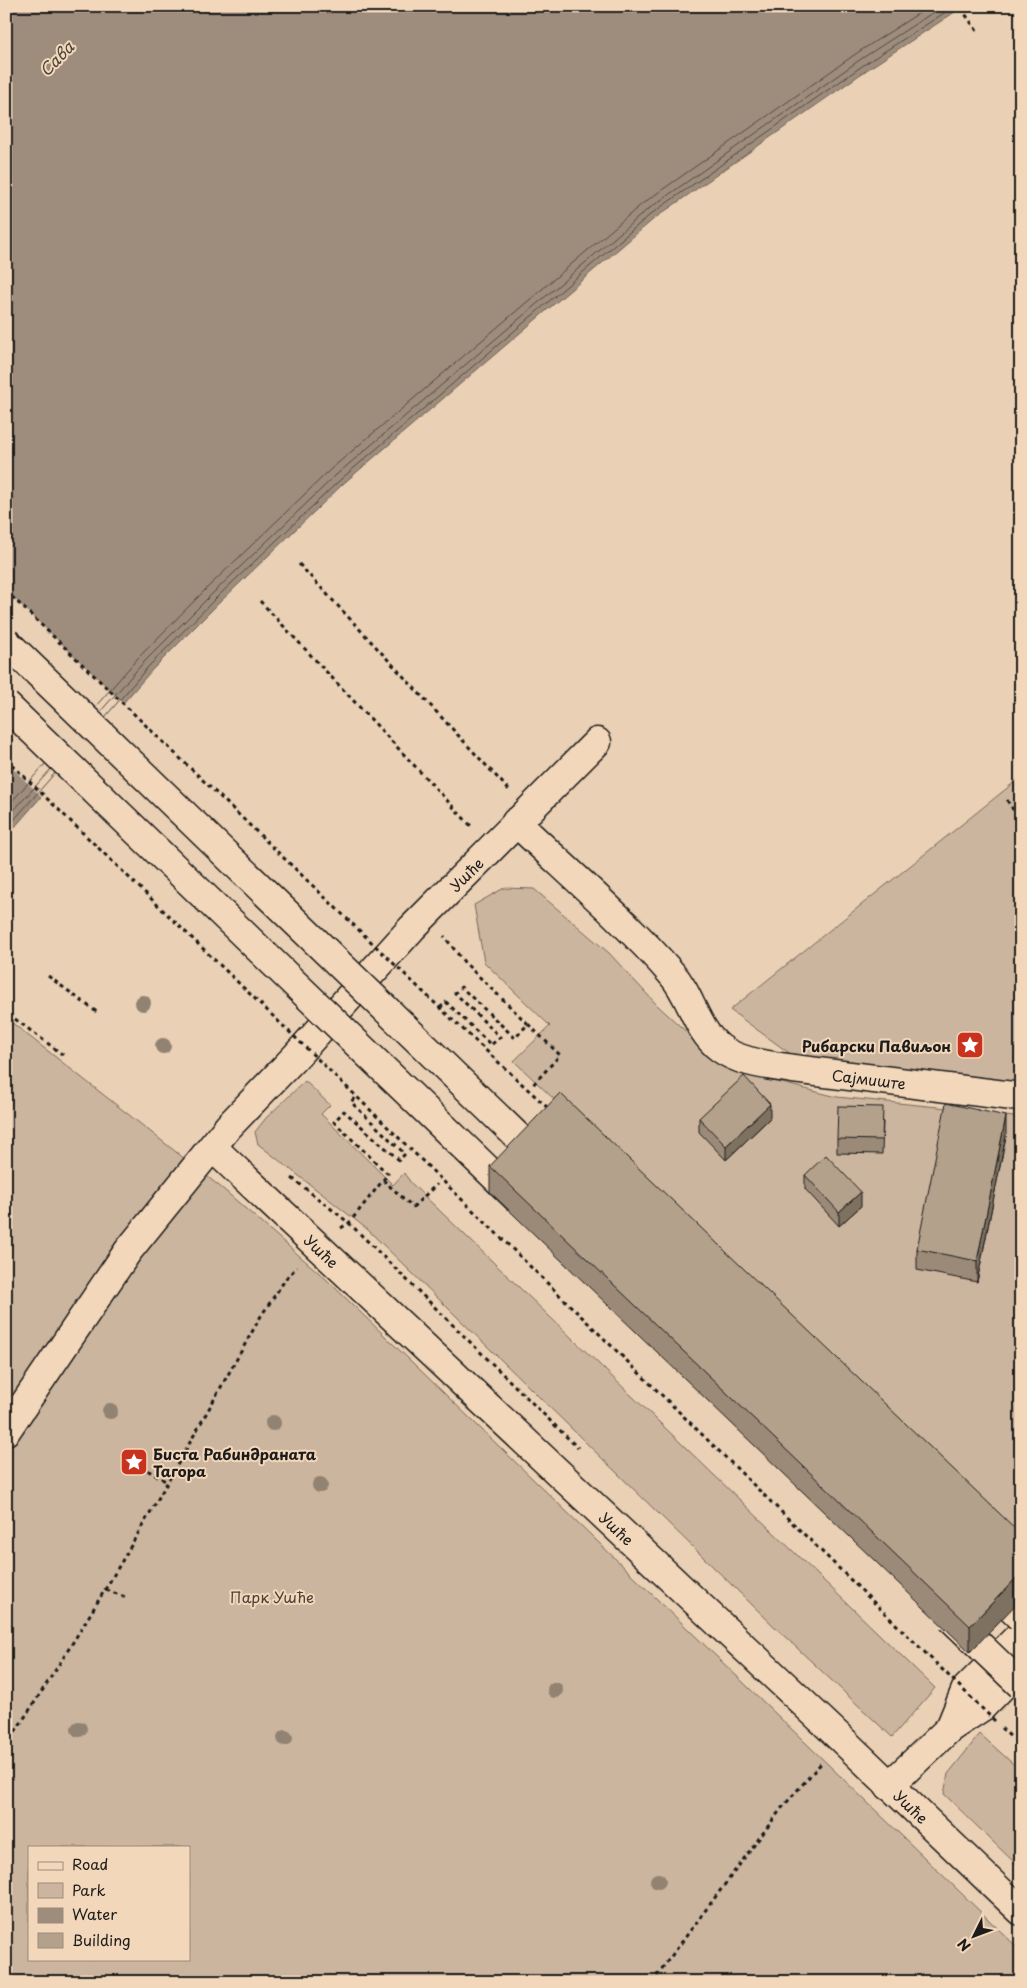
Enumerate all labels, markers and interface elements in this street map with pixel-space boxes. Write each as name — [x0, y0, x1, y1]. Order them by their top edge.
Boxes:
water label: Сава — [33, 34, 79, 81]
street label: Ушће — [443, 852, 488, 896]
place icon: Рибарски Павиљон — [955, 1030, 985, 1060]
place label: Рибарски Павиљон — [802, 1034, 951, 1057]
street label: Сајмиште — [831, 1062, 907, 1094]
street label: Ушће — [299, 1228, 345, 1273]
place label: Биста Рабиндраната Тагора — [153, 1442, 317, 1482]
place icon: Биста Рабиндраната Тагора — [119, 1447, 149, 1477]
street label: Ушће — [594, 1506, 640, 1550]
park label: Парк Ушће — [230, 1585, 314, 1608]
street label: Ушће — [889, 1784, 934, 1828]
legend — [28, 1846, 190, 1960]
text: Road — [72, 1852, 108, 1875]
text: Park — [72, 1878, 106, 1901]
text: Water — [72, 1902, 117, 1925]
north arrow — [950, 1910, 1000, 1960]
text: Building — [72, 1928, 131, 1951]
text: N — [952, 1934, 975, 1956]

